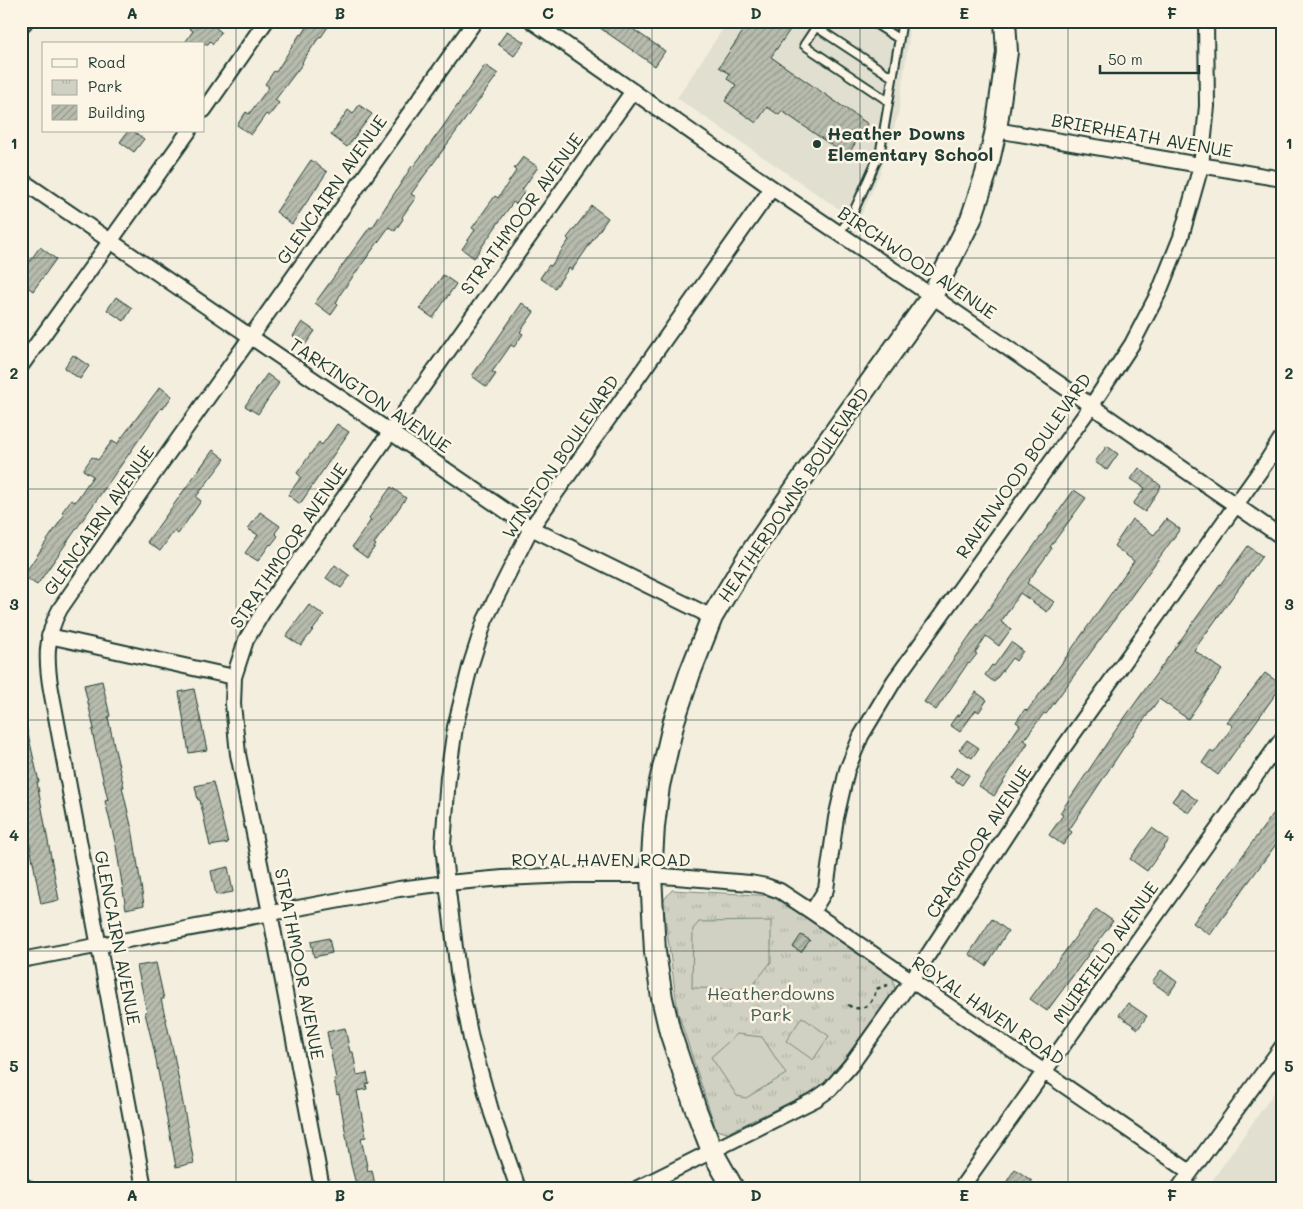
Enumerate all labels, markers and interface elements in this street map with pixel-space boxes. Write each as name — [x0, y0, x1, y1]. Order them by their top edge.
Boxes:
text: A — [126, 2, 138, 23]
text: B — [335, 2, 345, 23]
text: C — [542, 2, 554, 23]
text: D — [750, 2, 762, 23]
text: E — [959, 2, 969, 23]
text: F — [1167, 2, 1177, 23]
legend — [42, 42, 205, 132]
scale bar — [1100, 42, 1199, 74]
text: 50 m — [1108, 49, 1143, 69]
text: Road — [88, 52, 125, 72]
text: Park — [88, 76, 122, 96]
text: Building — [88, 102, 145, 122]
street label: BRIERHEATH AVENUE — [1050, 107, 1235, 163]
street label: GLENCAIRN AVENUE — [270, 110, 392, 269]
place label: Heather Downs Elementary School — [827, 121, 993, 166]
street label: STRATHMOOR AVENUE — [454, 128, 588, 299]
text: 1 — [10, 132, 18, 153]
text: 1 — [1285, 132, 1293, 153]
marker: Heather Downs Elementary School — [811, 138, 823, 150]
street label: BIRCHWOOD AVENUE — [834, 200, 1001, 324]
street label: TARKINGTON AVENUE — [285, 332, 456, 458]
text: 2 — [10, 362, 19, 383]
text: 2 — [1285, 362, 1294, 383]
street label: RAVENWOOD BOULEVARD — [950, 368, 1096, 563]
street label: WINSTON BOULEVARD — [496, 370, 624, 543]
street label: HEATHERDOWNS BOULEVARD — [712, 382, 874, 607]
street label: GLENCAIRN AVENUE — [37, 441, 159, 600]
street label: STRATHMOOR AVENUE — [224, 458, 352, 633]
text: 3 — [9, 593, 19, 614]
text: 3 — [1284, 593, 1294, 614]
street label: CRAGMOOR AVENUE — [920, 760, 1037, 922]
text: 4 — [9, 824, 19, 845]
text: 4 — [1284, 824, 1294, 845]
street label: ROYAL HAVEN ROAD — [511, 847, 691, 871]
street label: GLENCAIRN AVENUE — [89, 848, 147, 1027]
street label: STRATHMOOR AVENUE — [270, 866, 330, 1062]
street label: MUIRFIELD AVENUE — [1047, 876, 1163, 1028]
street label: ROYAL HAVEN ROAD — [907, 950, 1070, 1070]
park label: Heatherdowns Park — [707, 981, 835, 1026]
text: 5 — [9, 1055, 19, 1076]
text: 5 — [1284, 1055, 1294, 1076]
text: A — [126, 1184, 138, 1205]
text: B — [335, 1184, 345, 1205]
text: C — [542, 1184, 554, 1205]
text: D — [750, 1184, 762, 1205]
text: E — [959, 1184, 969, 1205]
text: F — [1167, 1184, 1177, 1205]

